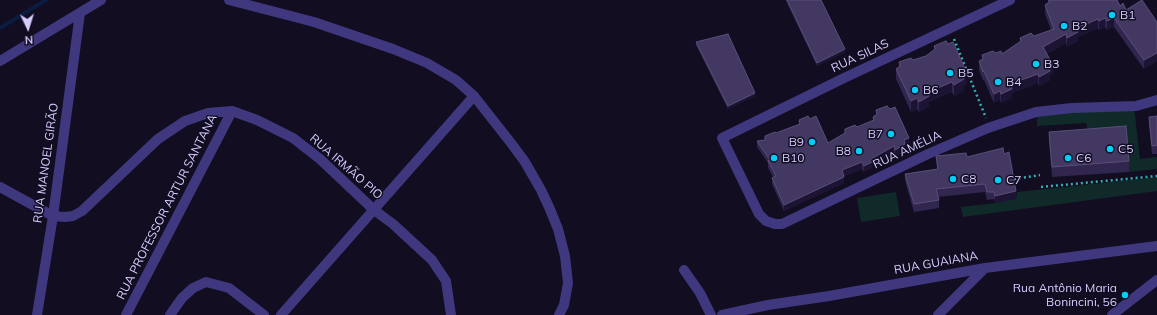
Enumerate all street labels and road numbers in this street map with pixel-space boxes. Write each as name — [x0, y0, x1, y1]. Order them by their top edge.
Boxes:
street label: RUA SILAS — [829, 36, 891, 76]
street label: RUA MANOEL GIRÃO — [30, 102, 62, 224]
street label: RUA PROFESSOR ARTUR SANTANA — [114, 112, 220, 302]
street label: RUA AMÉLIA — [871, 128, 943, 172]
street label: RUA IRMÃO PIO — [307, 131, 385, 203]
street label: RUA GUAIANA — [893, 249, 979, 277]

